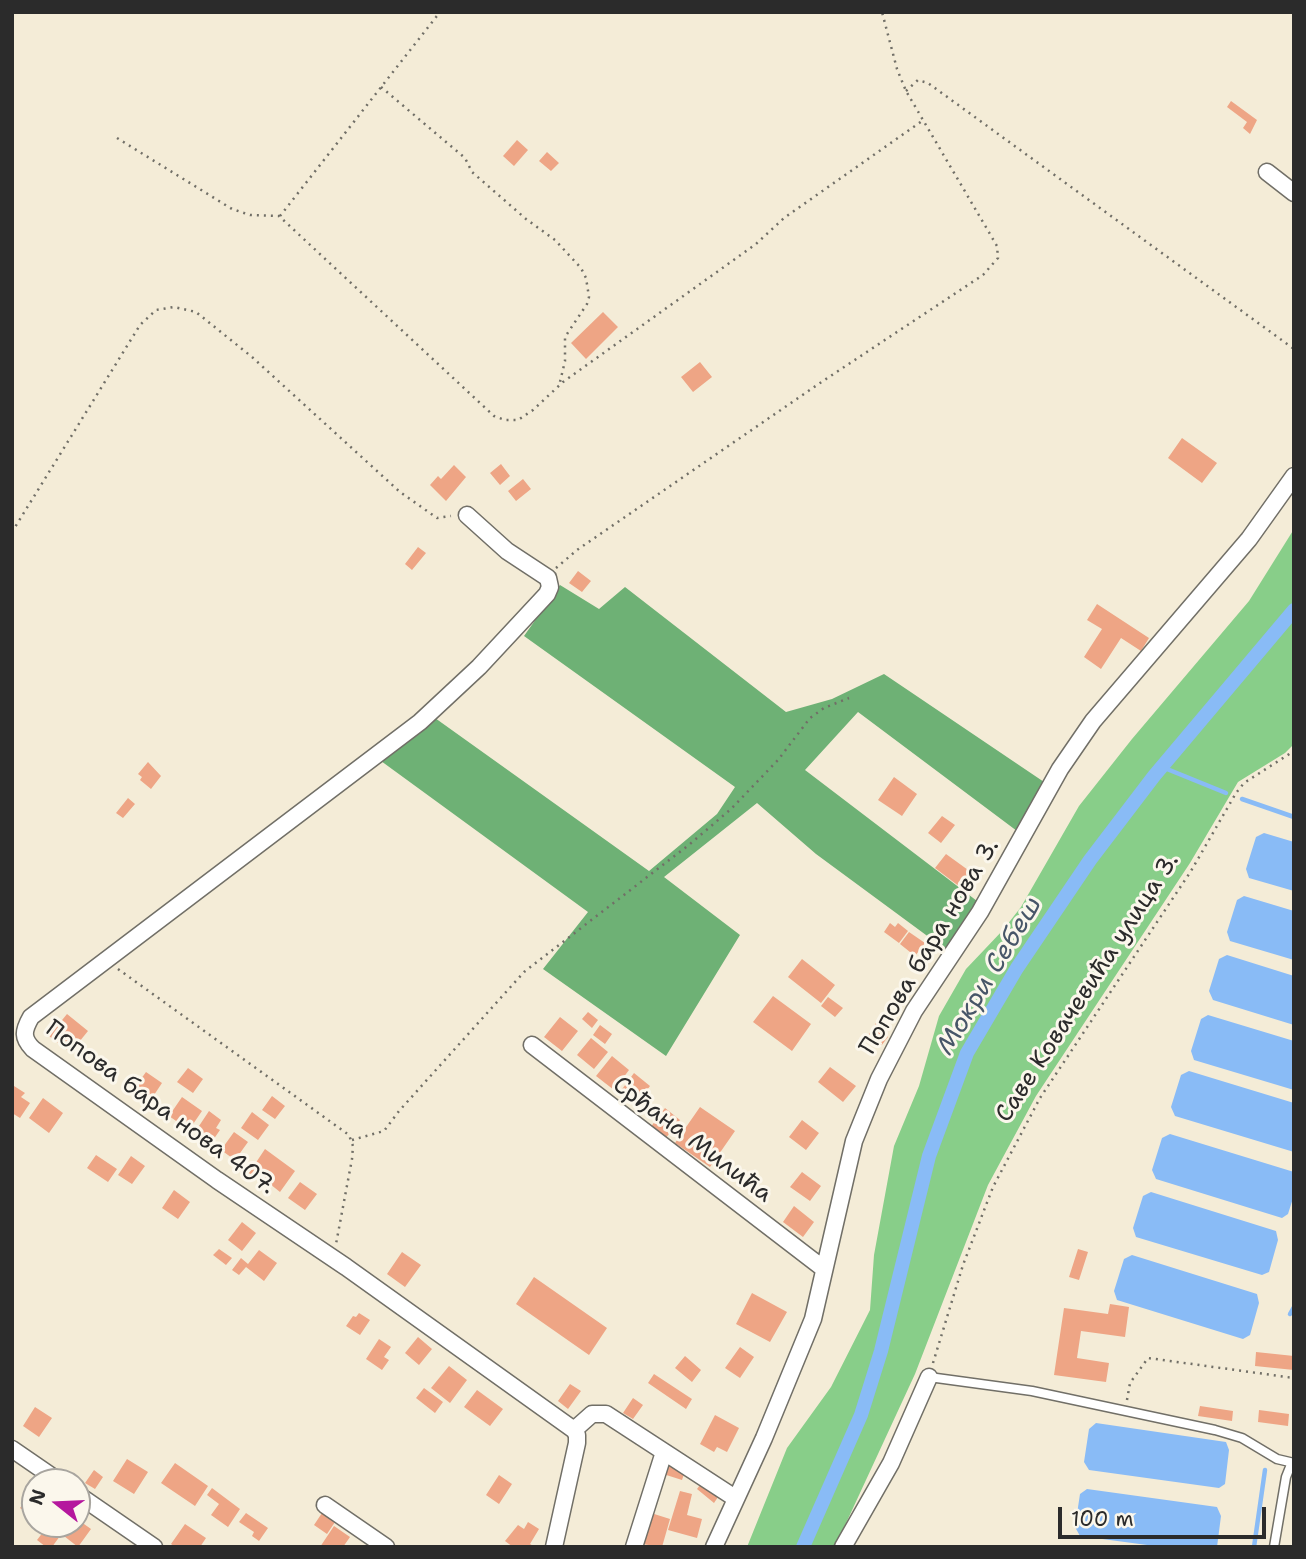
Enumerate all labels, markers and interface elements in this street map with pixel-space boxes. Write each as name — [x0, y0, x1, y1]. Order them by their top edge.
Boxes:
street label: Попова бара нова 3. — [854, 834, 1006, 1060]
street label: Саве Ковачевића улица 3. — [990, 848, 1186, 1128]
water label: Мокри Себеш — [931, 891, 1049, 1061]
street label: Попова бара нова 407. — [39, 1015, 281, 1201]
street label: Срђана Милића — [607, 1071, 777, 1209]
north arrow — [21, 1468, 91, 1538]
text: N — [23, 1486, 52, 1508]
scale bar — [1061, 1492, 1269, 1536]
text: 100 m — [1071, 1505, 1134, 1533]

